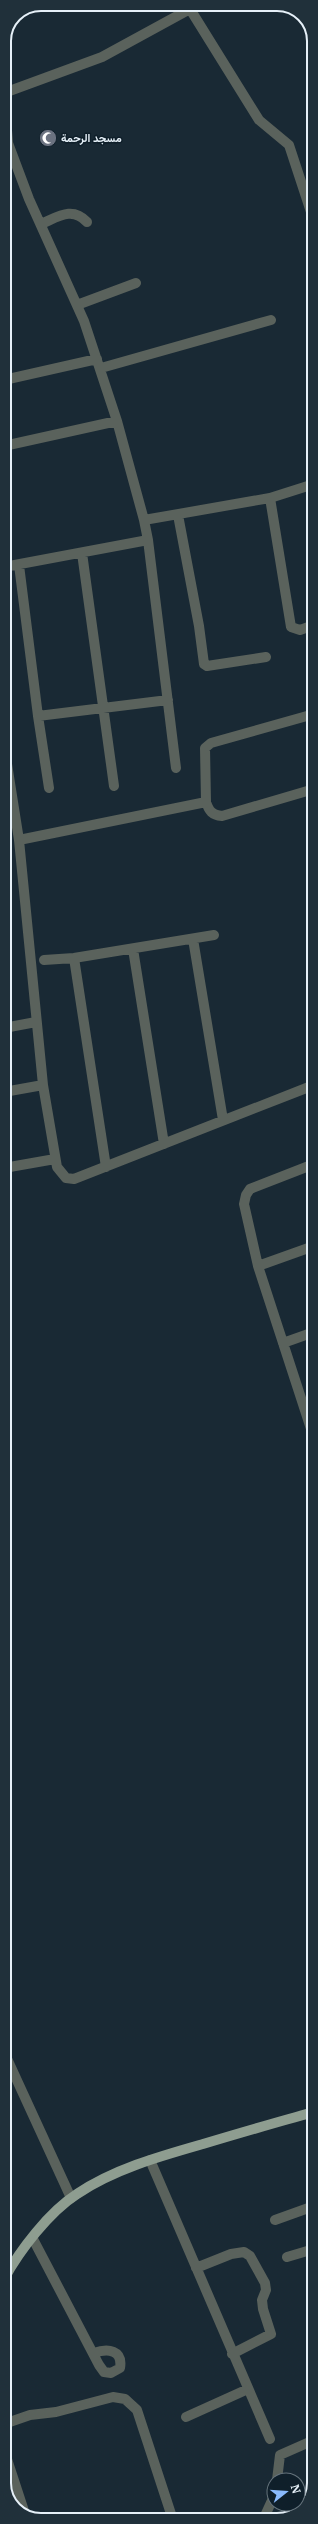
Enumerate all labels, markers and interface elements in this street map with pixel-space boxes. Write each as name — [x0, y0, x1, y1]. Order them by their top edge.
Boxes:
mosque icon: مسجد الرحمة — [38, 128, 58, 148]
place label: مسجد الرحمة — [61, 131, 122, 145]
north arrow — [266, 2472, 306, 2512]
text: N — [288, 2483, 304, 2496]

